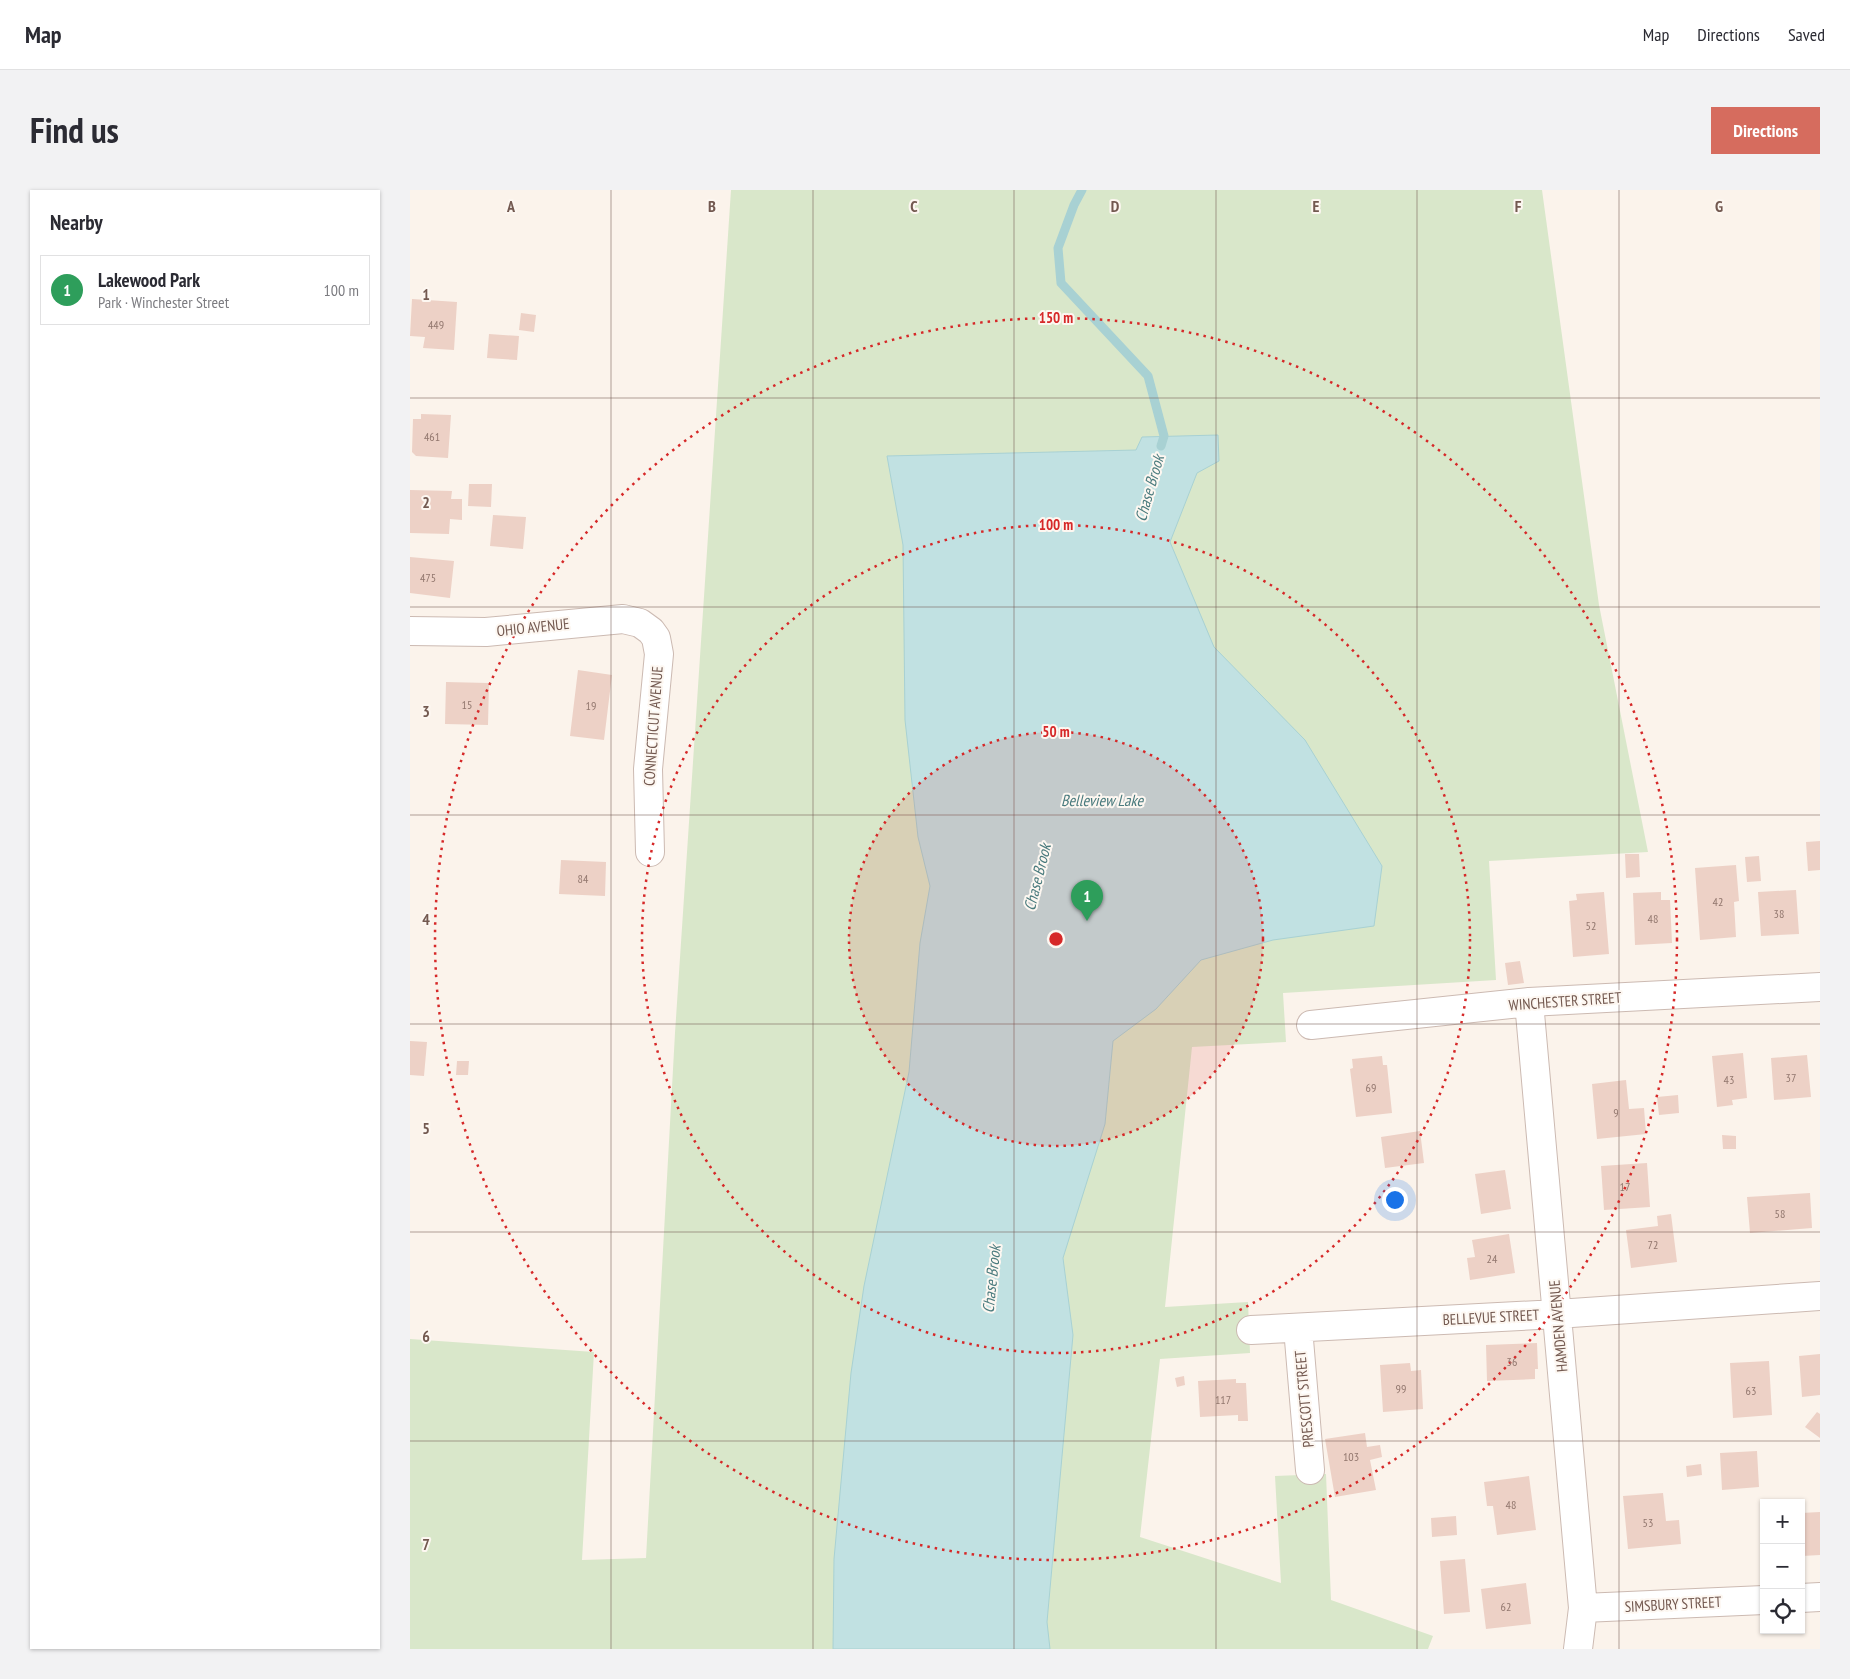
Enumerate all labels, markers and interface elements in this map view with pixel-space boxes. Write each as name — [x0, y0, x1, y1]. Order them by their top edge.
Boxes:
text: Map — [25, 19, 62, 50]
text: Map — [1643, 23, 1669, 46]
text: Directions — [1697, 23, 1760, 46]
text: Saved — [1788, 23, 1825, 46]
text: Find us — [30, 107, 119, 153]
button: Directions — [1711, 107, 1820, 154]
text: A — [506, 196, 516, 216]
text: B — [708, 196, 716, 216]
text: C — [910, 196, 918, 216]
text: D — [1111, 196, 1120, 216]
text: E — [1313, 196, 1320, 216]
text: F — [1515, 196, 1522, 216]
text: G — [1715, 196, 1723, 216]
text: Nearby — [50, 209, 103, 236]
text: Lakewood Park — [98, 268, 200, 292]
text: 1 — [63, 280, 71, 300]
text: 100 m — [324, 280, 359, 300]
text: 1 — [422, 284, 430, 304]
text: Park · Winchester Street — [98, 292, 229, 312]
text: 150 m — [1039, 308, 1073, 327]
house number: 449 — [428, 317, 444, 332]
house number: 461 — [424, 429, 440, 444]
water label: Chase Brook — [1130, 451, 1168, 524]
text: 2 — [422, 492, 430, 512]
text: 100 m — [1039, 515, 1073, 534]
house number: 475 — [420, 570, 436, 585]
street label: OHIO AVENUE — [496, 614, 570, 640]
street label: CONNECTICUT AVENUE — [639, 666, 667, 786]
house number: 15 — [462, 697, 472, 712]
house number: 19 — [586, 698, 596, 713]
text: 3 — [422, 701, 430, 721]
text: 50 m — [1042, 722, 1070, 741]
water label: Belleview Lake — [1061, 790, 1144, 810]
water label: Chase Brook — [1019, 840, 1055, 912]
house number: 84 — [578, 871, 589, 886]
pin: 1 — [1071, 880, 1103, 921]
house number: 42 — [1713, 894, 1723, 909]
house number: 38 — [1774, 906, 1784, 921]
text: 4 — [422, 909, 430, 929]
house number: 48 — [1648, 911, 1658, 926]
house number: 52 — [1586, 918, 1596, 933]
centre of rings — [1047, 930, 1065, 948]
street label: WINCHESTER STREET — [1508, 988, 1622, 1014]
house number: 37 — [1786, 1070, 1796, 1085]
house number: 43 — [1724, 1072, 1734, 1087]
house number: 69 — [1366, 1080, 1376, 1095]
house number: 9 — [1613, 1105, 1619, 1120]
text: 5 — [422, 1118, 430, 1138]
house number: 17 — [1620, 1179, 1630, 1194]
your location — [1382, 1187, 1408, 1213]
house number: 58 — [1775, 1206, 1785, 1221]
house number: 72 — [1648, 1237, 1658, 1252]
water label: Chase Brook — [977, 1242, 1005, 1314]
house number: 24 — [1487, 1251, 1498, 1266]
street label: HAMDEN AVENUE — [1545, 1279, 1571, 1373]
street label: BELLEVUE STREET — [1442, 1305, 1540, 1329]
text: 6 — [422, 1326, 430, 1346]
street label: PRESCOTT STREET — [1290, 1349, 1318, 1448]
house number: 36 — [1507, 1354, 1517, 1369]
house number: 99 — [1396, 1381, 1406, 1396]
house number: 63 — [1746, 1383, 1756, 1398]
house number: 117 — [1215, 1392, 1231, 1407]
house number: 103 — [1343, 1449, 1359, 1464]
house number: 48 — [1506, 1497, 1516, 1512]
map controls — [1760, 1499, 1805, 1634]
button: + — [1760, 1499, 1805, 1544]
house number: 53 — [1643, 1515, 1653, 1530]
text: 7 — [422, 1534, 430, 1554]
button: − — [1760, 1544, 1805, 1589]
button: locate — [1760, 1589, 1805, 1634]
street label: SIMSBURY STREET — [1624, 1592, 1722, 1616]
house number: 62 — [1501, 1599, 1511, 1614]

